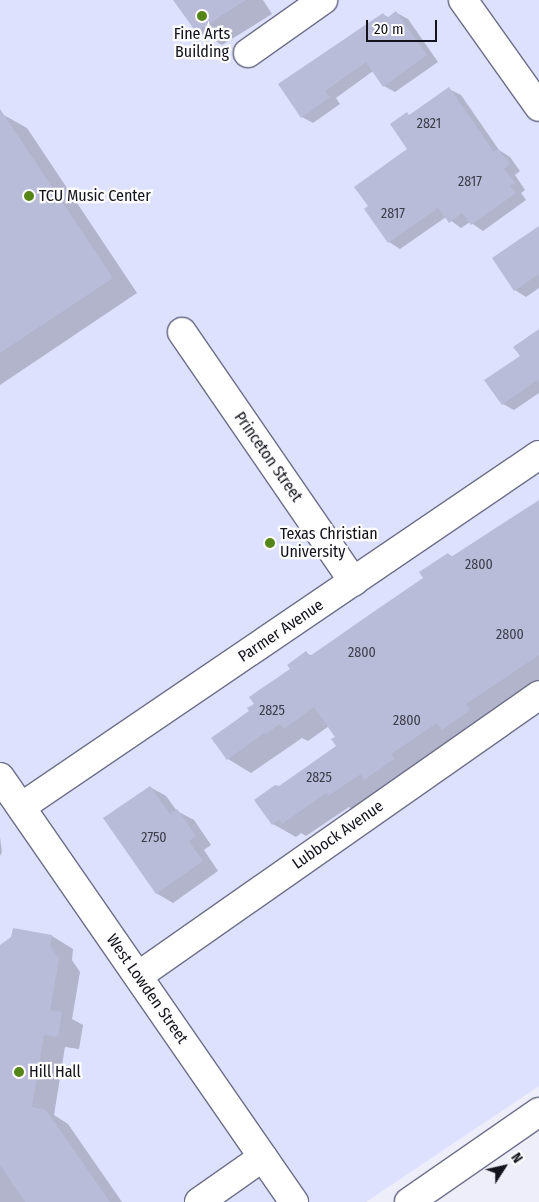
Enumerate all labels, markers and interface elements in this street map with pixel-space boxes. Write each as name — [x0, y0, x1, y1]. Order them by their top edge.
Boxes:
marker: Fine Arts Building — [196, 10, 208, 22]
scale bar — [369, 10, 440, 42]
text: 20 m — [374, 20, 404, 38]
place label: Fine Arts Building — [174, 24, 230, 62]
house number: 2821 — [417, 116, 441, 132]
house number: 2817 — [458, 174, 482, 190]
place label: TCU Music Center — [39, 186, 151, 206]
marker: TCU Music Center — [23, 190, 35, 202]
house number: 2817 — [381, 206, 405, 222]
street label: Princeton Street — [230, 408, 306, 506]
place label: Texas Christian University — [280, 524, 378, 562]
marker: Texas Christian University — [264, 537, 276, 549]
house number: 2800 — [465, 557, 493, 573]
street label: Parmer Avenue — [235, 595, 327, 667]
house number: 2800 — [496, 627, 524, 643]
house number: 2800 — [348, 645, 376, 661]
house number: 2825 — [259, 703, 285, 719]
house number: 2800 — [393, 713, 421, 729]
house number: 2825 — [306, 770, 332, 786]
street label: Lubbock Avenue — [289, 797, 387, 873]
house number: 2750 — [141, 830, 167, 846]
street label: West Lowden Street — [102, 931, 192, 1047]
place label: Hill Hall — [29, 1062, 81, 1082]
marker: Hill Hall — [13, 1066, 25, 1078]
north arrow — [479, 1142, 529, 1192]
text: N — [507, 1150, 526, 1166]

